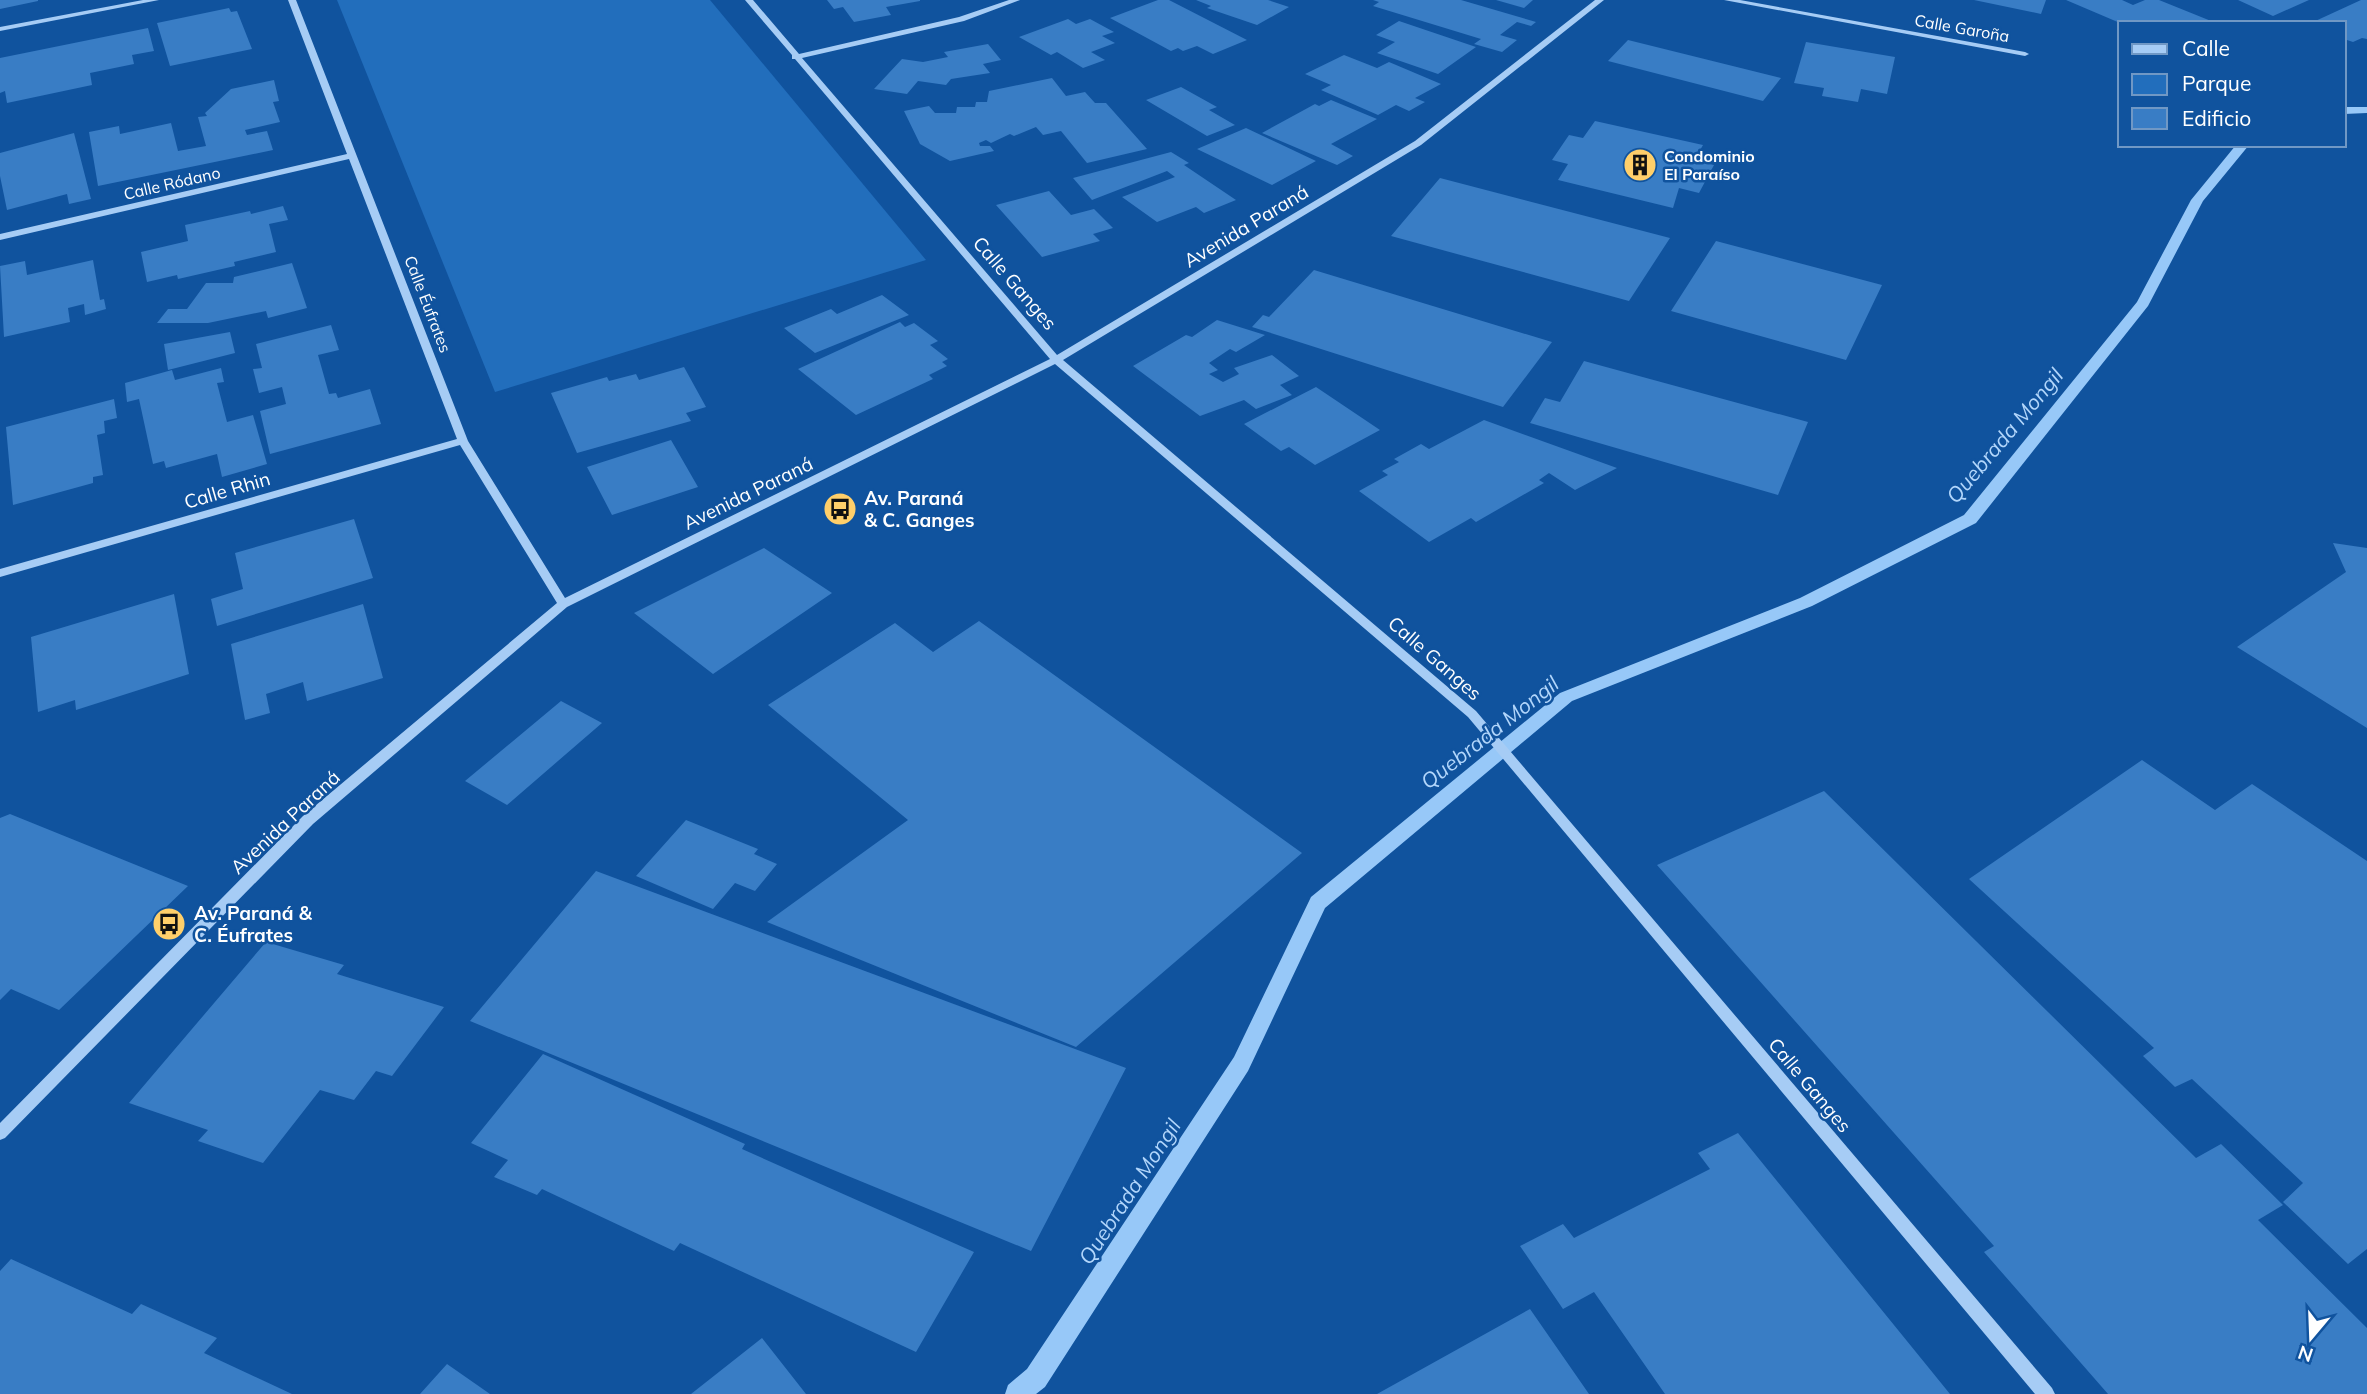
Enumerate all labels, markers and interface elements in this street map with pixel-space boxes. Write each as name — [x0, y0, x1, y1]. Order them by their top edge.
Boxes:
street label: Calle Garoña — [1913, 10, 2011, 46]
legend — [2118, 21, 2346, 147]
text: Calle — [2182, 35, 2230, 61]
text: Parque — [2182, 70, 2251, 96]
text: Edificio — [2182, 105, 2251, 131]
building icon: Condominio El Paraíso — [1621, 146, 1659, 184]
place label: Condominio El Paraíso — [1664, 146, 1755, 184]
street label: Calle Ródano — [122, 162, 222, 204]
street label: Avenida Paraná — [1179, 179, 1313, 273]
street label: Calle Ganges — [968, 231, 1062, 335]
street label: Calle Éufrates — [400, 253, 456, 355]
water label: Quebrada Mongil — [1940, 363, 2068, 508]
street label: Avenida Paraná — [679, 451, 817, 535]
street label: Calle Rhin — [181, 466, 273, 514]
place label: Av. Paraná & C. Ganges — [864, 486, 974, 532]
bus stop icon: Av. Paraná & C. Ganges — [821, 490, 859, 528]
street label: Calle Ganges — [1383, 611, 1487, 705]
water label: Quebrada Mongil — [1415, 670, 1564, 794]
street label: Avenida Paraná — [225, 765, 345, 879]
place label: Av. Paraná & C. Éufrates — [194, 901, 313, 947]
bus stop icon: Av. Paraná & C. Éufrates — [150, 905, 188, 943]
street label: Calle Ganges — [1764, 1033, 1856, 1137]
water label: Quebrada Mongil — [1072, 1114, 1186, 1269]
north arrow — [2276, 1303, 2346, 1373]
text: N — [2295, 1340, 2316, 1368]

